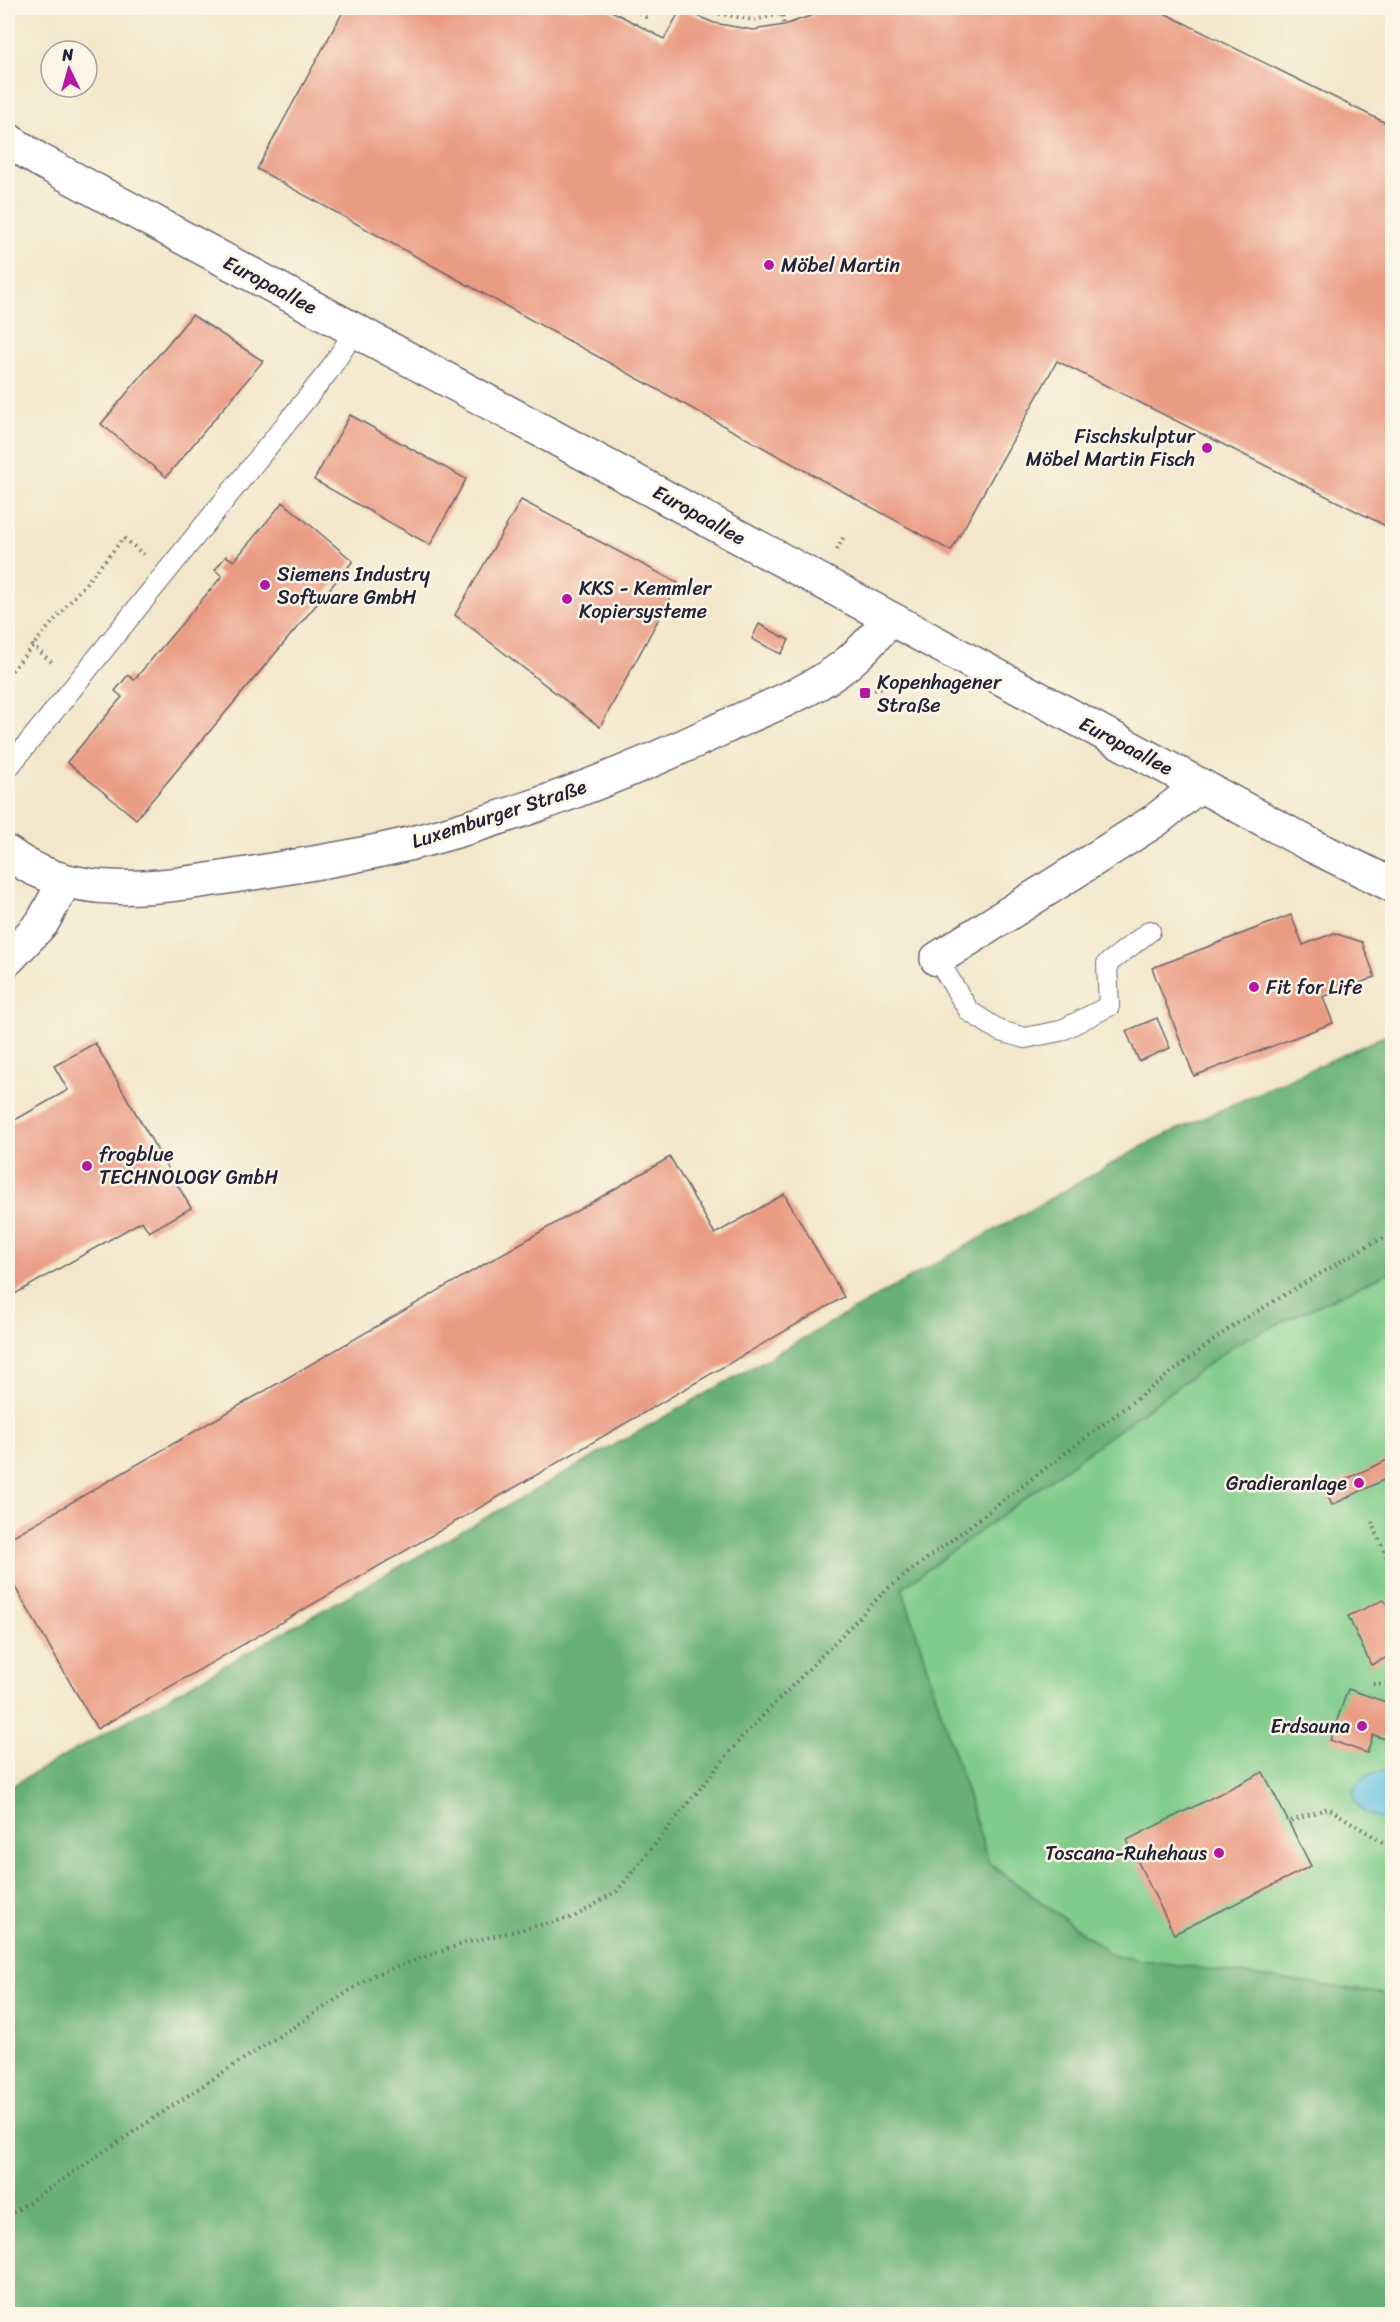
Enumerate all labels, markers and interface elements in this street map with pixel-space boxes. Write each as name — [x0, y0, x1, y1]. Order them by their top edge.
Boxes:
north arrow — [39, 39, 99, 99]
text: N — [60, 40, 75, 70]
street label: Europaallee — [217, 246, 324, 325]
place label: Möbel Martin — [781, 248, 900, 283]
marker: Möbel Martin — [762, 258, 776, 272]
place label: Fischskulptur Möbel Martin Fisch — [1026, 419, 1196, 477]
marker: Fischskulptur Möbel Martin Fisch — [1200, 441, 1214, 455]
street label: Europaallee — [646, 475, 752, 555]
place label: Siemens Industry Software GmbH — [277, 557, 431, 615]
place label: KKS - Kemmler Kopiersysteme — [579, 571, 713, 629]
marker: Siemens Industry Software GmbH — [258, 578, 272, 592]
marker: KKS - Kemmler Kopiersysteme — [560, 592, 574, 606]
place label: Kopenhagener Straße — [877, 665, 1002, 723]
marker: Kopenhagener Straße — [858, 686, 872, 700]
street label: Europaallee — [1073, 707, 1180, 786]
street label: Luxemburger Straße — [407, 769, 591, 859]
place label: Fit for Life — [1266, 970, 1363, 1005]
marker: Fit for Life — [1247, 980, 1261, 994]
place label: frogblue TECHNOLOGY GmbH — [99, 1137, 278, 1195]
marker: frogblue TECHNOLOGY GmbH — [80, 1159, 94, 1173]
place label: Gradieranlage — [1226, 1466, 1347, 1501]
marker: Gradieranlage — [1352, 1476, 1366, 1490]
place label: Erdsauna — [1270, 1709, 1350, 1744]
marker: Erdsauna — [1355, 1719, 1369, 1733]
place label: Toscana-Ruhehaus — [1045, 1836, 1208, 1871]
marker: Toscana-Ruhehaus — [1212, 1846, 1226, 1860]

